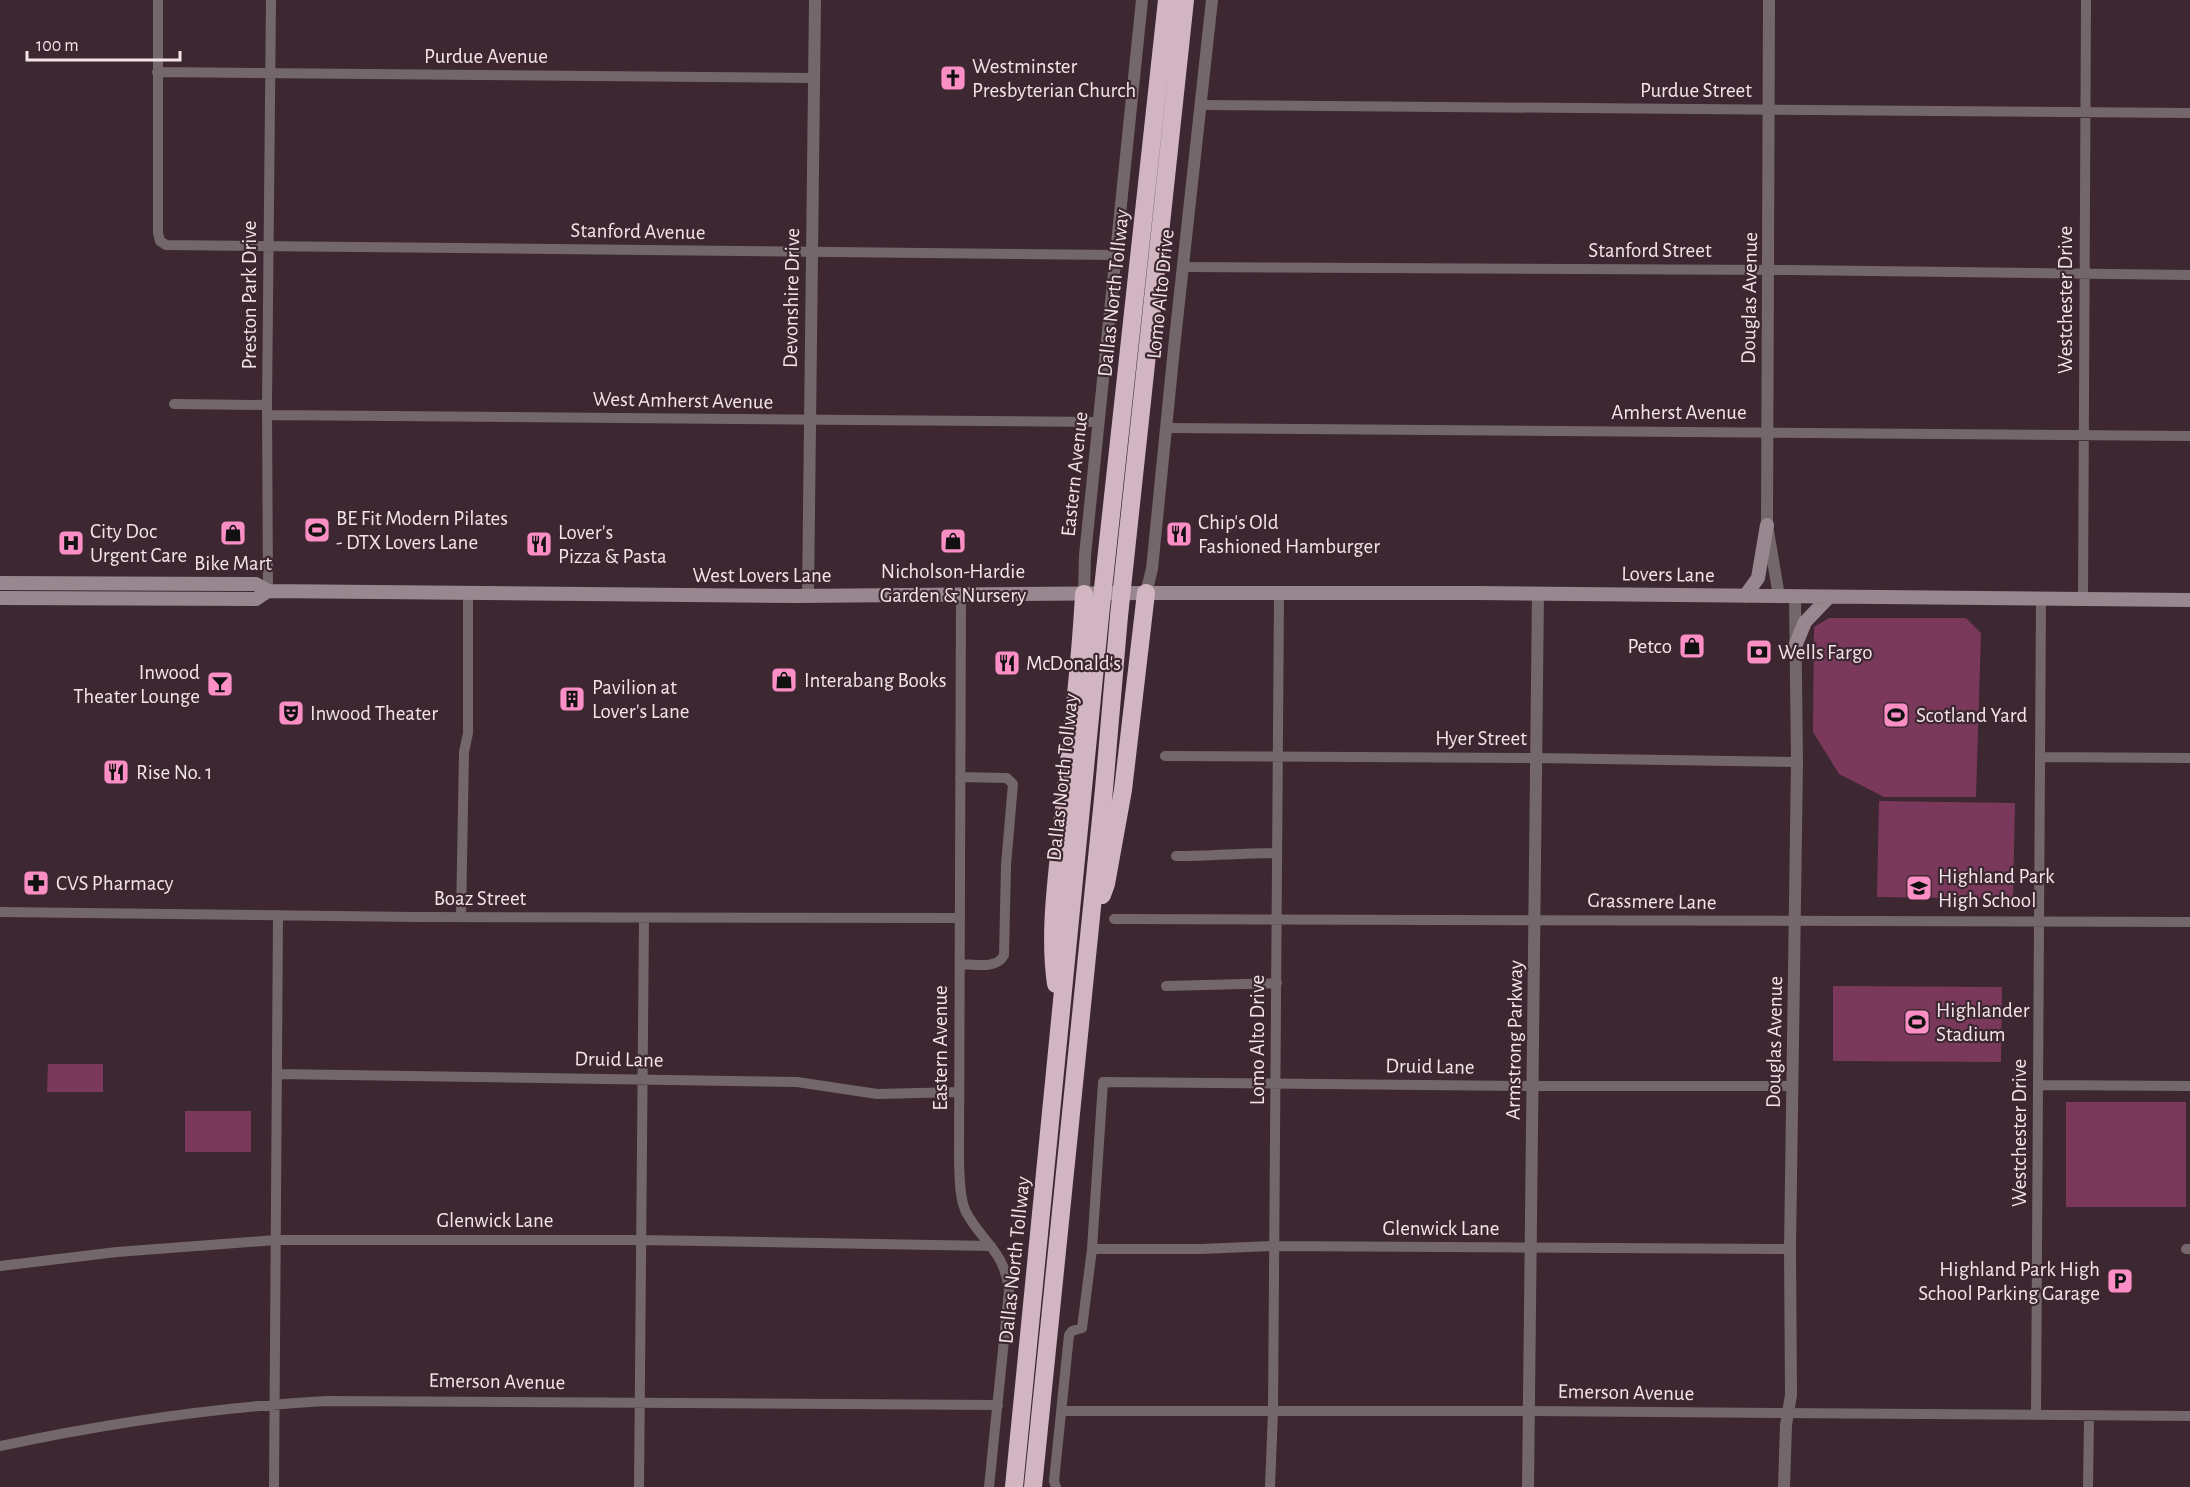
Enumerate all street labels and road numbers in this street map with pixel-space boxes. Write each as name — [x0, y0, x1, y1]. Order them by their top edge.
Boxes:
street label: Purdue Avenue — [424, 46, 548, 67]
street label: Purdue Street — [1640, 80, 1752, 101]
street label: Dallas North Tollway — [1094, 208, 1133, 378]
street label: Preston Park Drive — [239, 220, 260, 370]
street label: Stanford Avenue — [570, 220, 706, 243]
street label: Westchester Drive — [2055, 226, 2076, 374]
street label: Devonshire Drive — [780, 228, 803, 368]
street label: Lomo Alto Drive — [1143, 228, 1178, 360]
street label: Douglas Avenue — [1738, 232, 1761, 364]
street label: Stanford Street — [1588, 240, 1712, 261]
street label: West Amherst Avenue — [592, 388, 774, 413]
street label: Amherst Avenue — [1611, 402, 1747, 423]
street label: Eastern Avenue — [1057, 411, 1092, 538]
street label: Lovers Lane — [1621, 563, 1715, 586]
street label: West Lovers Lane — [693, 565, 831, 586]
street label: Dallas North Tollway — [1043, 692, 1082, 862]
street label: Hyer Street — [1435, 728, 1527, 749]
street label: Boaz Street — [434, 888, 527, 909]
street label: Grassmere Lane — [1587, 890, 1717, 913]
street label: Armstrong Parkway — [1503, 960, 1526, 1120]
street label: Lomo Alto Drive — [1247, 975, 1268, 1105]
street label: Douglas Avenue — [1763, 976, 1786, 1108]
street label: Eastern Avenue — [930, 985, 951, 1111]
street label: Druid Lane — [574, 1048, 664, 1071]
street label: Druid Lane — [1385, 1055, 1475, 1078]
street label: Westchester Drive — [2009, 1059, 2030, 1207]
street label: Dallas North Tollway — [995, 1175, 1034, 1345]
street label: Glenwick Lane — [437, 1210, 553, 1231]
street label: Glenwick Lane — [1383, 1218, 1499, 1239]
street label: Emerson Avenue — [429, 1370, 565, 1393]
street label: Emerson Avenue — [1558, 1381, 1694, 1404]

